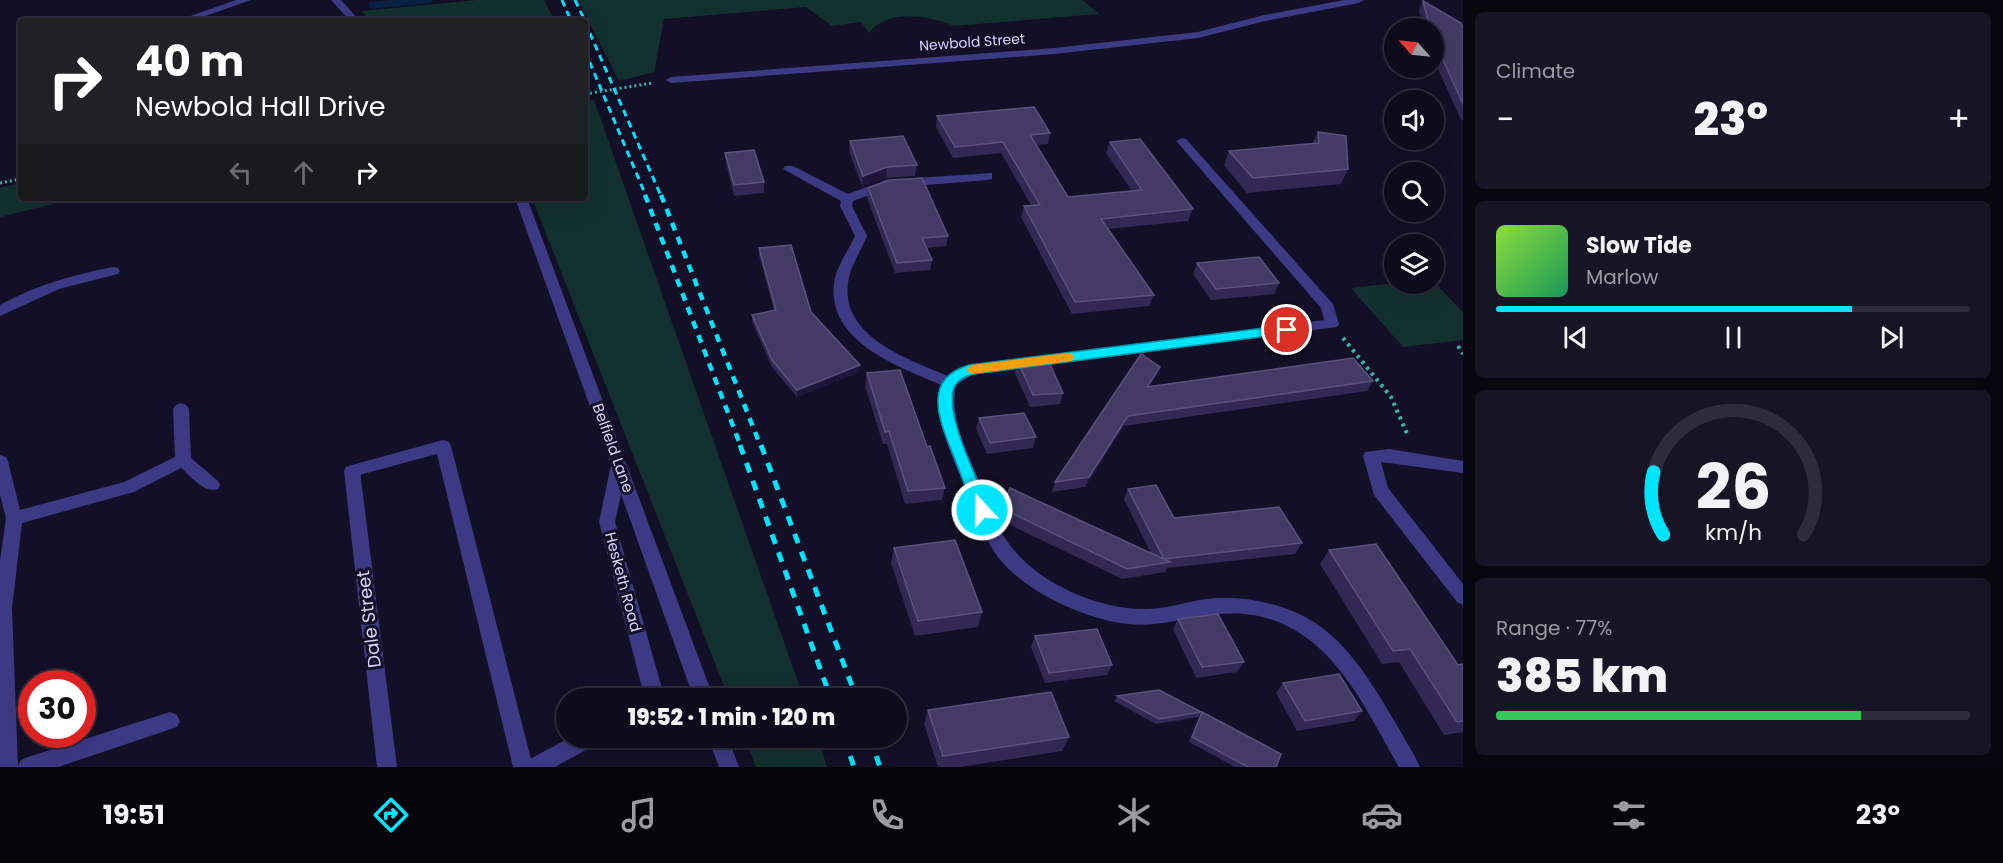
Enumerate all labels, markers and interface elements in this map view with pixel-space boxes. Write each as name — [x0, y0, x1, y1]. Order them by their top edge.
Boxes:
north arrow — [1384, 18, 1444, 78]
map controls — [1384, 18, 1444, 294]
street label: Newbold Street — [918, 28, 1026, 56]
text: 40 m — [135, 32, 244, 91]
icon: right — [36, 42, 114, 120]
text: Climate — [1496, 57, 1575, 85]
text: Newbold Hall Drive — [135, 88, 386, 125]
text: 23° — [1693, 88, 1768, 151]
button: sound — [1384, 90, 1444, 150]
text: − — [1496, 96, 1514, 143]
text: + — [1947, 96, 1970, 143]
icon: left — [224, 156, 257, 189]
icon: ahead — [287, 156, 320, 189]
icon: right — [350, 156, 383, 189]
button: search — [1384, 162, 1444, 222]
text: Slow Tide — [1586, 230, 1692, 261]
button: layers — [1384, 234, 1444, 294]
text: Marlow — [1586, 263, 1658, 291]
pin — [1261, 304, 1312, 355]
icon: arrive — [1270, 313, 1303, 346]
icon: previous — [1559, 321, 1592, 354]
icon: pause — [1717, 321, 1750, 354]
icon: next — [1875, 321, 1908, 354]
street label: Belfield Lane — [588, 400, 639, 495]
text: 26 — [1695, 443, 1771, 531]
position arrow — [950, 478, 1014, 542]
text: km/h — [1704, 517, 1762, 548]
street label: Hesketh Road — [600, 530, 647, 634]
street label: Dale Street — [350, 569, 387, 669]
text: Range · 77% — [1496, 614, 1612, 642]
text: 385 km — [1496, 645, 1668, 708]
speed limit sign: 30 — [18, 670, 96, 748]
text: 19:52 · 1 min · 120 m — [628, 702, 835, 733]
icon: directions — [370, 794, 412, 836]
icon: music — [618, 794, 660, 836]
icon: phone — [866, 794, 908, 836]
icon: climate — [1113, 794, 1155, 836]
icon: car — [1361, 794, 1403, 836]
icon: filters — [1608, 794, 1650, 836]
text: 19:51 — [103, 796, 165, 833]
text: 23° — [1856, 796, 1900, 833]

